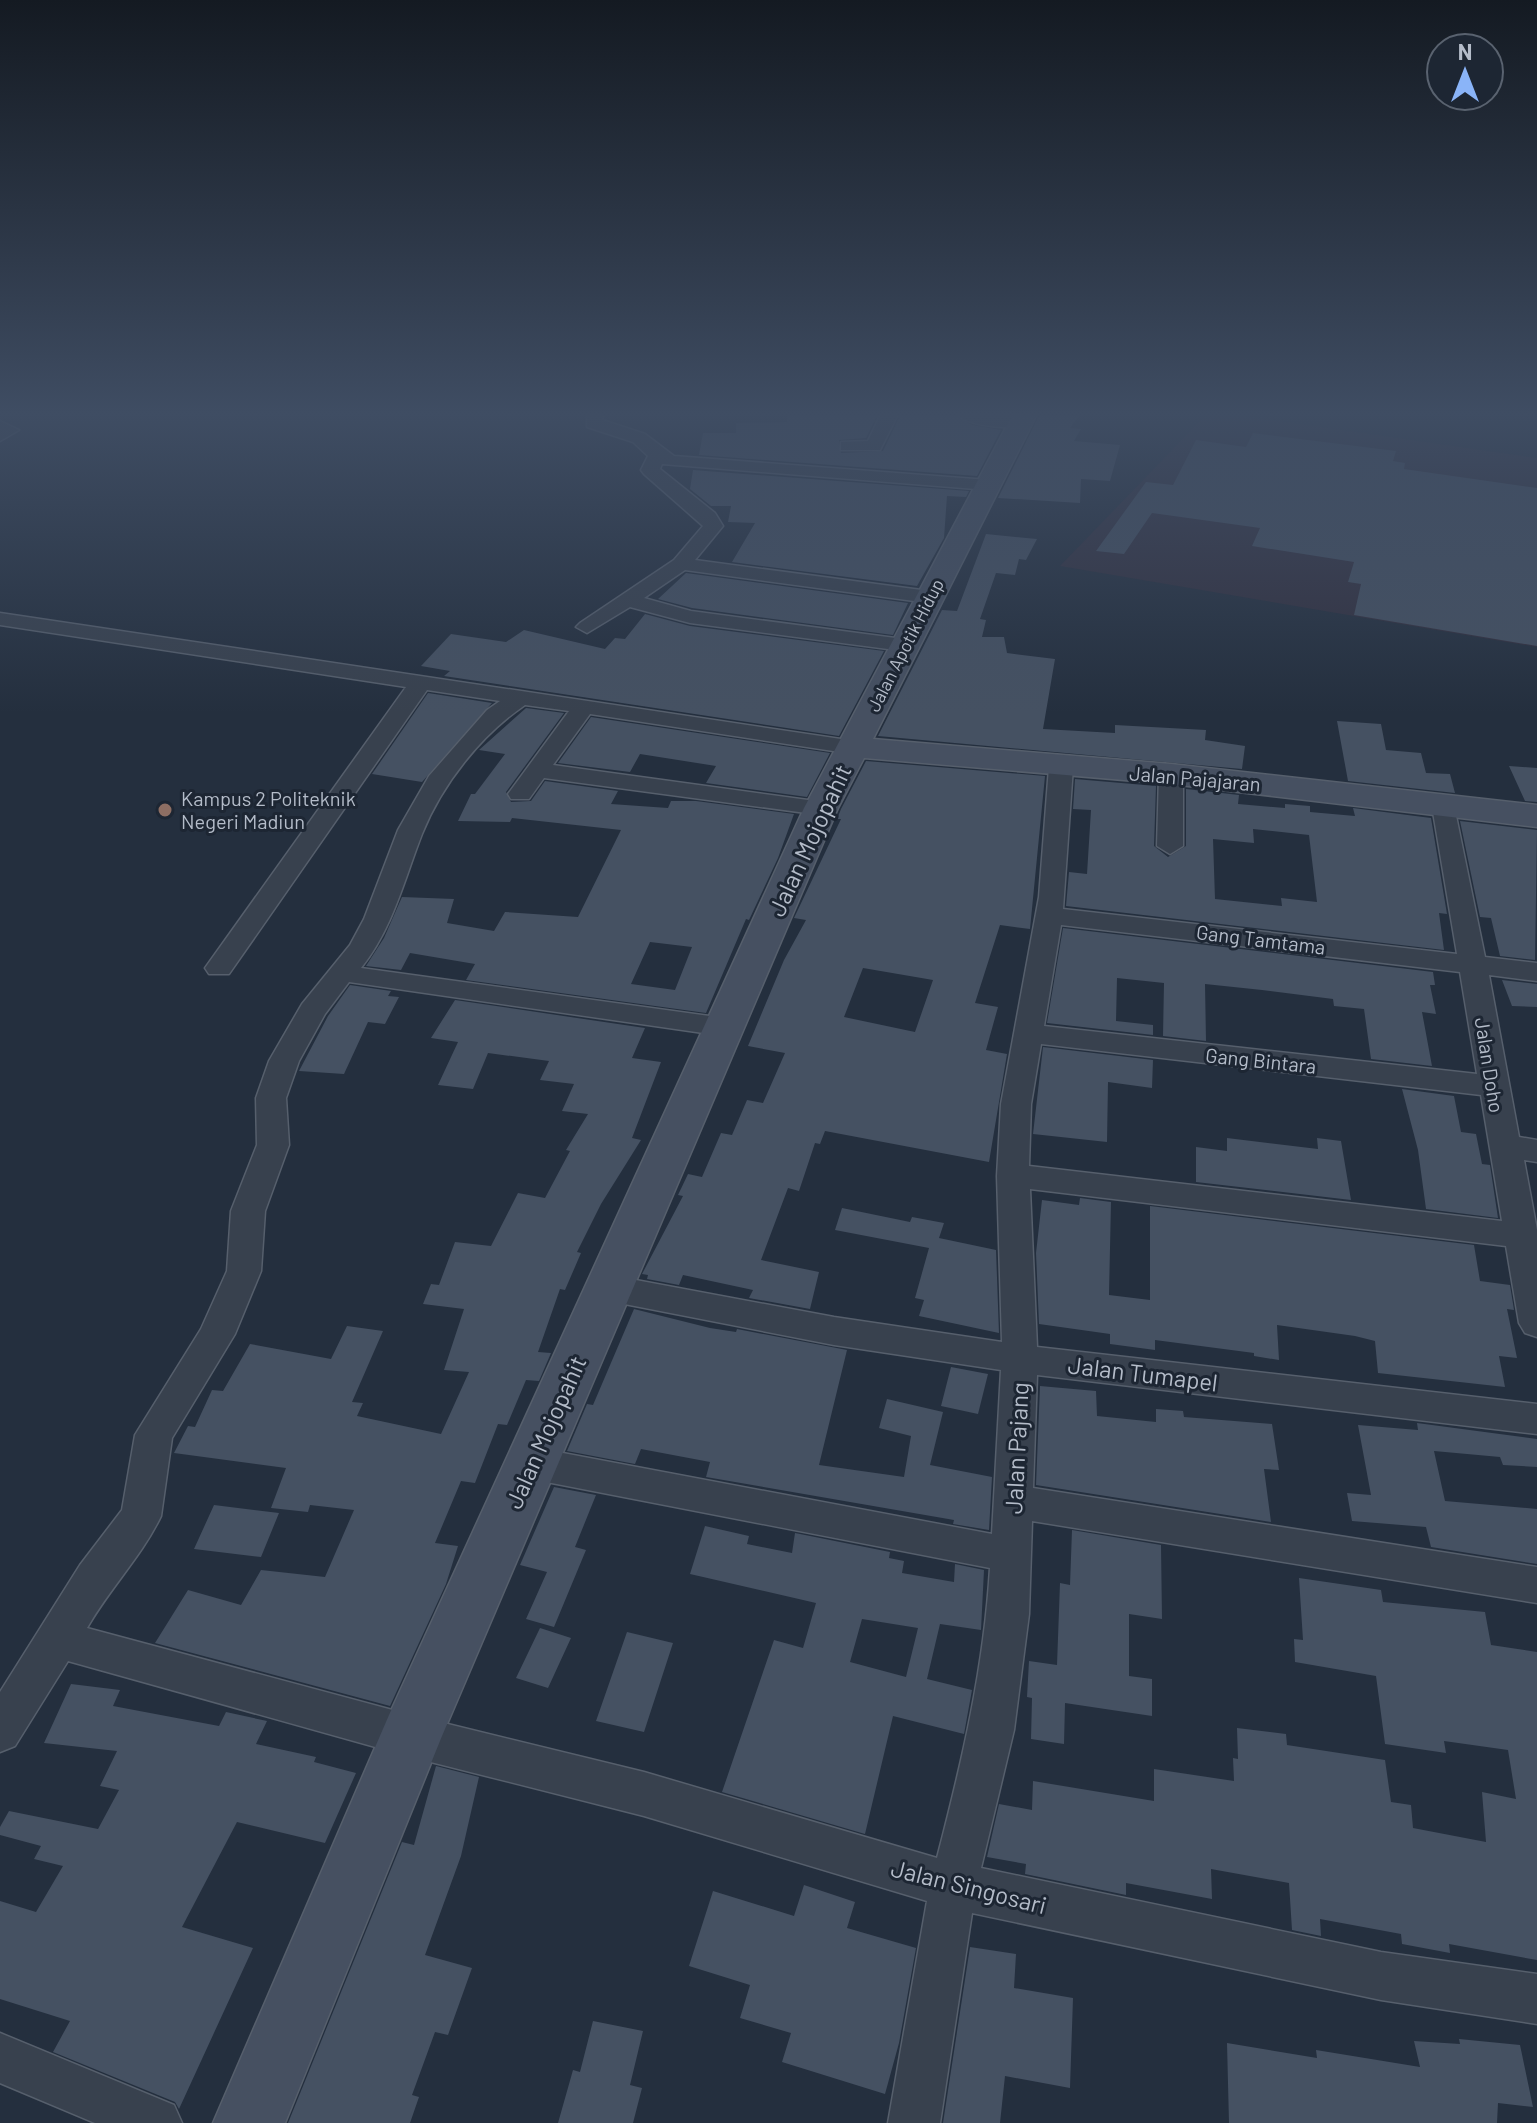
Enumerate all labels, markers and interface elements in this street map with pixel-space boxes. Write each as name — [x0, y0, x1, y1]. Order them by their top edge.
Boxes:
north arrow — [1425, 32, 1505, 112]
text: N — [1458, 38, 1472, 64]
street label: Jalan Apotik Hidup — [862, 575, 948, 715]
street label: Jalan Mojopahit — [761, 759, 857, 921]
street label: Jalan Pajajaran — [1128, 760, 1262, 796]
place label: Kampus 2 Politeknik Negeri Madiun — [181, 786, 356, 833]
marker: Kampus 2 Politeknik Negeri Madiun — [156, 801, 174, 819]
street label: Gang Tamtama — [1195, 919, 1327, 959]
street label: Jalan Doho — [1471, 1016, 1509, 1114]
street label: Gang Bintara — [1204, 1042, 1318, 1078]
street label: Jalan Tumapel — [1066, 1349, 1220, 1397]
street label: Jalan Mojopahit — [498, 1351, 592, 1513]
street label: Jalan Pajang — [998, 1381, 1034, 1515]
street label: Jalan Singosari — [888, 1853, 1050, 1919]

